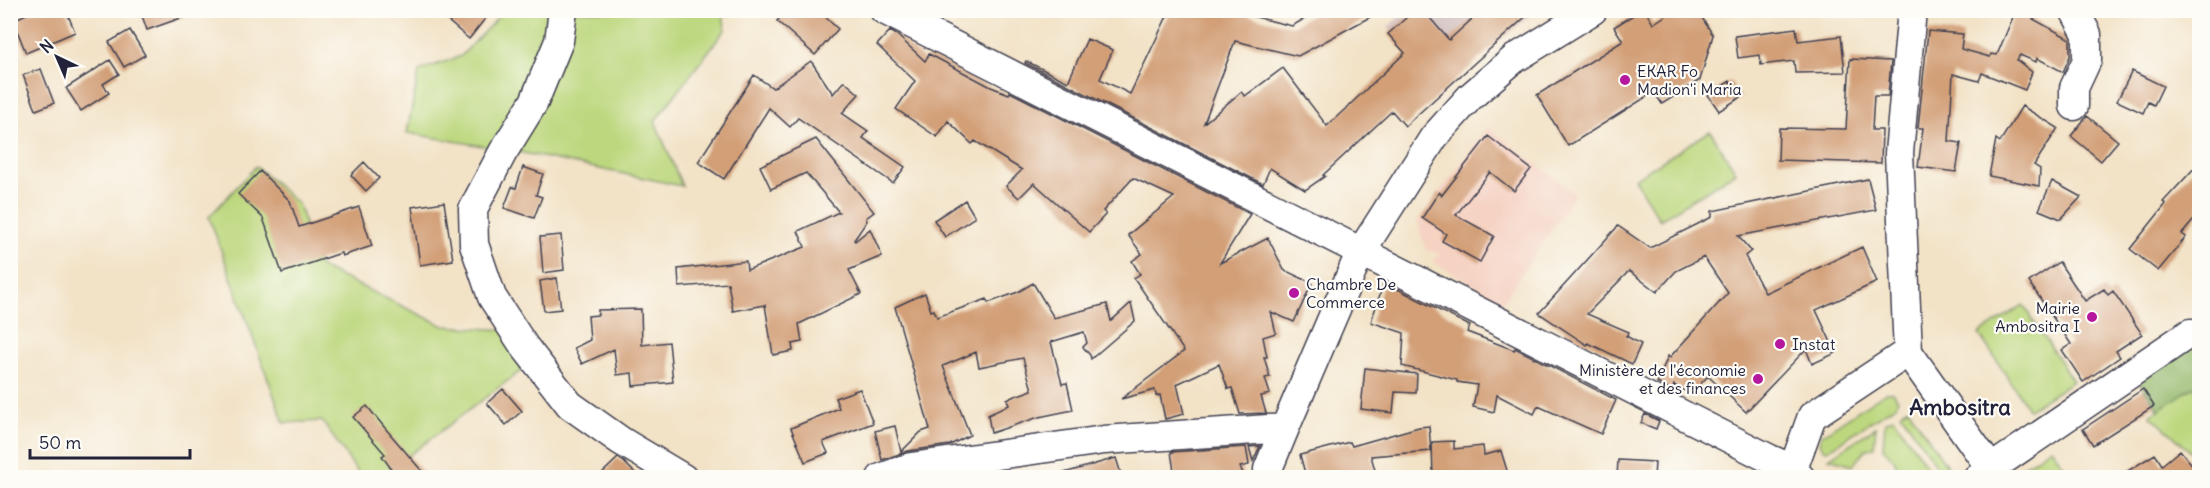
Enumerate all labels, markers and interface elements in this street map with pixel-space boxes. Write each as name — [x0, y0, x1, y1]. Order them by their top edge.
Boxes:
north arrow — [27, 27, 87, 87]
text: N — [36, 35, 58, 57]
place label: EKAR Fo Madion'i Maria — [1637, 61, 1742, 99]
marker: EKAR Fo Madion'i Maria — [1618, 73, 1632, 87]
place label: Chambre De Commerce — [1306, 274, 1396, 312]
marker: Chambre De Commerce — [1287, 286, 1301, 300]
place label: Mairie Ambositra I — [1995, 298, 2080, 336]
marker: Mairie Ambositra I — [2085, 310, 2099, 324]
place label: Instat — [1792, 334, 1836, 354]
marker: Instat — [1773, 337, 1787, 351]
place label: Ministère de l'économie et des finances — [1579, 360, 1746, 398]
marker: Ministère de l'économie et des finances — [1751, 372, 1765, 386]
district label: Ambositra — [1909, 393, 2011, 421]
scale bar — [30, 422, 190, 460]
text: 50 m — [39, 431, 81, 454]

